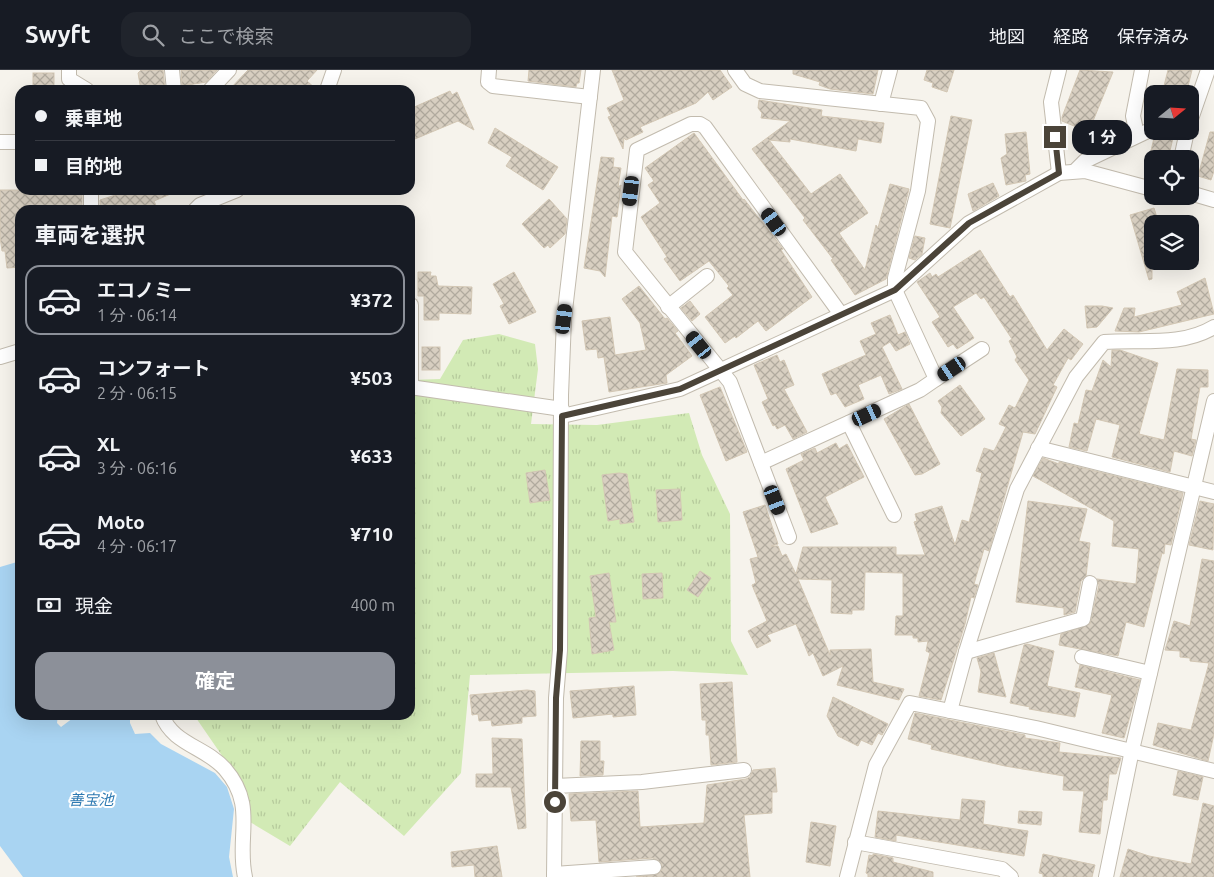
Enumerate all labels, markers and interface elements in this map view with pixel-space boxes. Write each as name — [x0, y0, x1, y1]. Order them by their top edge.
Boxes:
search box — [121, 12, 471, 57]
text: Swyft — [25, 21, 91, 48]
icon: search — [139, 21, 167, 49]
text: ここで検索 — [179, 25, 274, 47]
text: 地図 — [989, 26, 1025, 46]
text: 経路 — [1053, 26, 1089, 46]
text: 保存済み — [1117, 26, 1189, 46]
north arrow — [1144, 85, 1199, 140]
map controls — [1144, 85, 1199, 270]
text: 乗車地 — [65, 107, 122, 129]
callout: 1 分 — [1072, 120, 1132, 154]
route end — [1044, 126, 1066, 148]
text: 1 分 — [1088, 128, 1116, 146]
button: locate — [1144, 150, 1199, 205]
text: 目的地 — [65, 155, 122, 177]
car — [621, 175, 640, 207]
car — [759, 205, 788, 239]
button: layers — [1144, 215, 1199, 270]
text: 車両を選択 — [35, 222, 145, 247]
icon: car — [37, 278, 82, 323]
text: エコノミー — [97, 279, 192, 301]
text: ¥372 — [350, 289, 393, 311]
car — [554, 303, 573, 335]
text: 1 分 · 06:14 — [97, 306, 177, 324]
car — [683, 329, 714, 361]
car — [935, 354, 968, 384]
icon: car — [37, 356, 82, 401]
text: コンフォート — [97, 357, 210, 379]
text: ¥503 — [350, 367, 393, 389]
text: 2 分 · 06:15 — [97, 384, 177, 402]
car — [850, 402, 883, 428]
text: XL — [97, 433, 120, 455]
icon: car — [37, 434, 82, 479]
text: ¥633 — [350, 445, 393, 467]
text: 3 分 · 06:16 — [97, 459, 177, 477]
car — [762, 483, 787, 517]
text: Moto — [97, 511, 145, 533]
icon: car — [37, 512, 82, 557]
text: ¥710 — [350, 523, 393, 545]
text: 4 分 · 06:17 — [97, 537, 177, 555]
icon: cash — [35, 591, 63, 619]
text: 現金 — [75, 595, 113, 617]
text: 400 m — [350, 596, 395, 614]
button: 確定 — [35, 652, 395, 710]
water label: 善宝池 — [68, 791, 115, 808]
route start — [544, 791, 566, 813]

